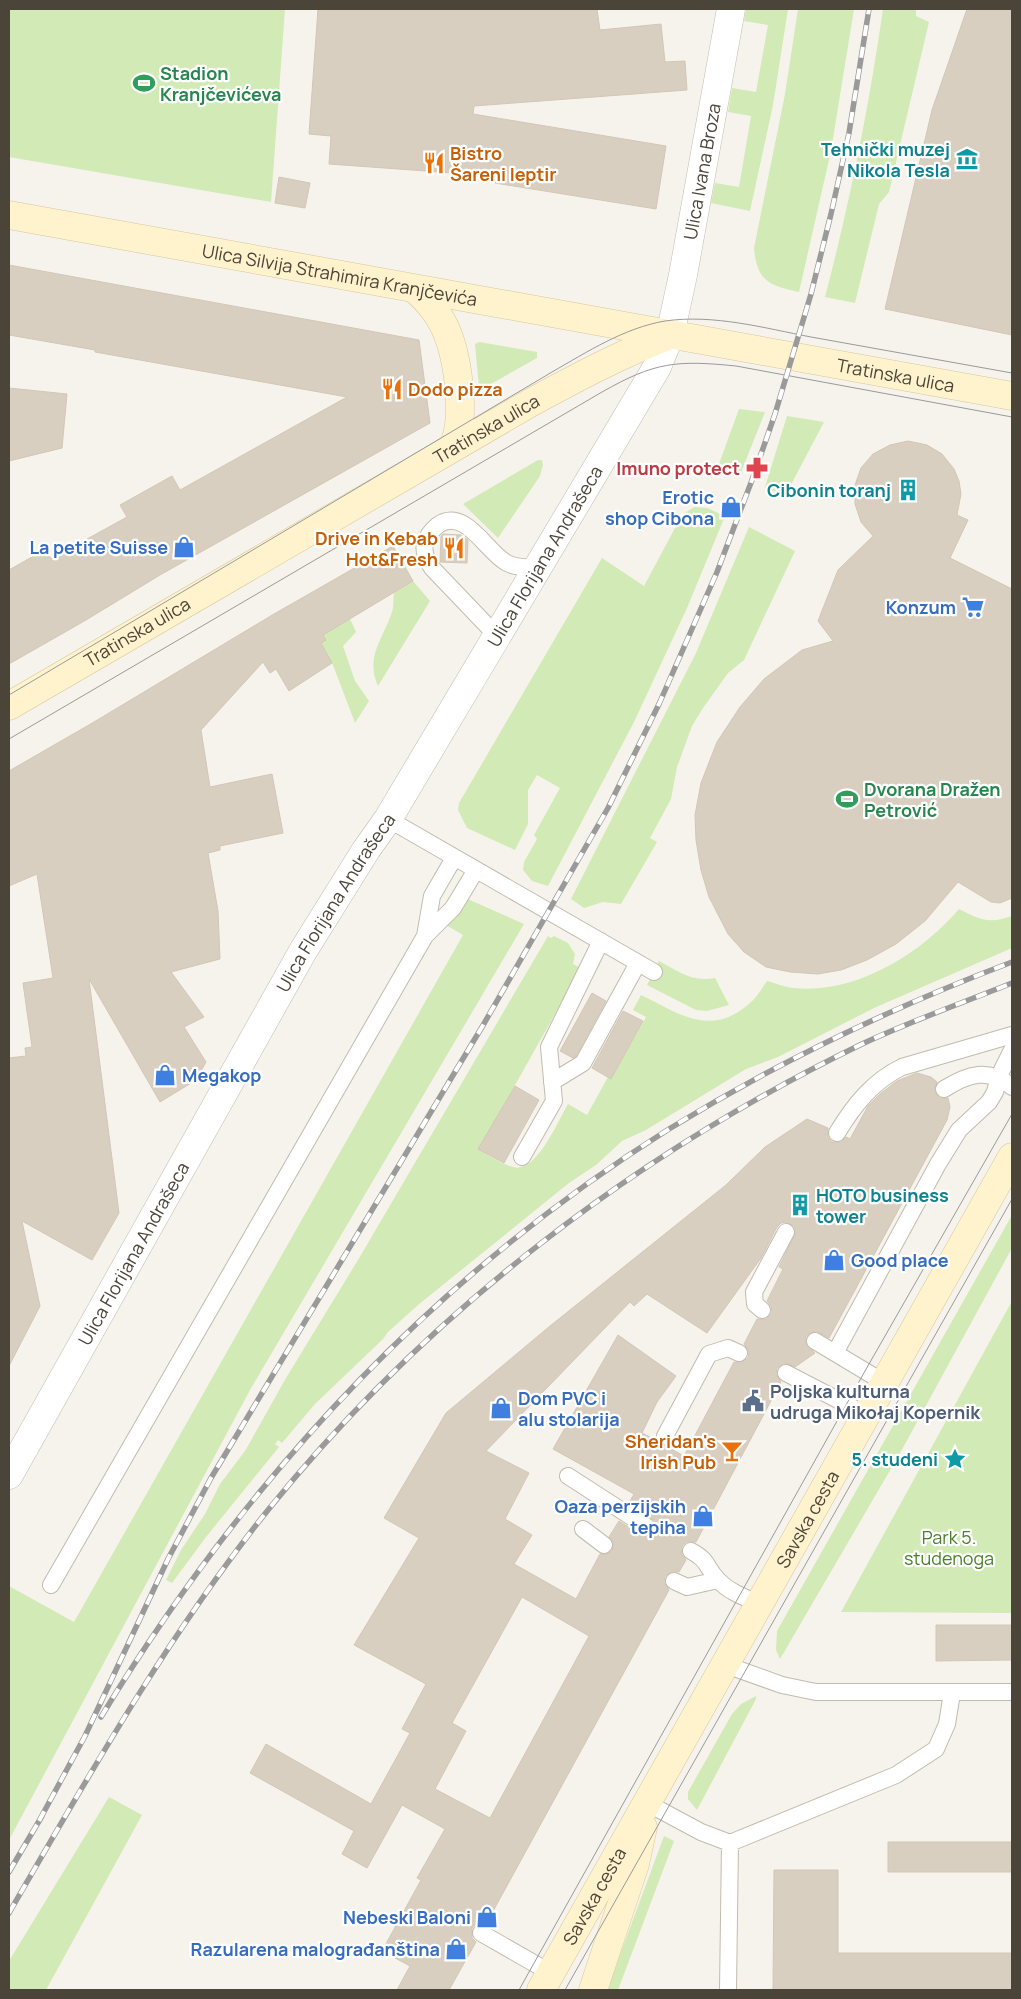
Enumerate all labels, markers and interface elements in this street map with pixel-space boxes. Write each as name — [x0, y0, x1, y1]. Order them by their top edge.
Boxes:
place label: Stadion Kranjčevićeva — [160, 61, 281, 106]
sports icon: Stadion Kranjčevićeva — [131, 70, 157, 96]
street label: Ulica Ivana Broza — [678, 101, 726, 242]
place label: Tehnički muzej Nikola Tesla — [821, 137, 950, 182]
place label: Bistro Šareni leptir — [450, 141, 556, 186]
museum icon: Tehnički muzej Nikola Tesla — [954, 146, 980, 172]
restaurant icon: Bistro Šareni leptir — [421, 150, 447, 176]
street label: Ulica Silvija Strahimira Kranjčevića — [200, 238, 479, 311]
street label: Tratinska ulica — [835, 353, 956, 397]
restaurant icon: Dodo pizza — [379, 376, 405, 402]
place label: Dodo pizza — [408, 377, 503, 401]
street label: Tratinska ulica — [429, 388, 544, 469]
pharmacy icon: Imuno protect — [744, 455, 770, 481]
place label: Imuno protect — [616, 456, 740, 480]
street label: Ulica Florijana Andrašeca — [481, 461, 608, 651]
building icon: Cibonin toranj — [895, 477, 921, 503]
place label: Cibonin toranj — [767, 478, 891, 502]
place label: Erotic shop Cibona — [605, 485, 714, 530]
shop icon: Erotic shop Cibona — [718, 494, 744, 520]
place label: Drive in Kebab Hot&Fresh — [315, 526, 438, 571]
shop icon: La petite Suisse — [171, 534, 197, 560]
place label: La petite Suisse — [29, 535, 168, 559]
restaurant icon: Drive in Kebab Hot&Fresh — [441, 535, 467, 561]
street label: Tratinska ulica — [79, 591, 194, 672]
supermarket icon: Konzum — [960, 594, 986, 620]
place label: Konzum — [886, 595, 956, 619]
place label: Dvorana Dražen Petrović — [864, 777, 1001, 822]
sports icon: Dvorana Dražen Petrović — [834, 786, 860, 812]
street label: Ulica Florijana Andrašeca — [270, 808, 400, 996]
shop icon: Megakop — [152, 1062, 178, 1088]
place label: Megakop — [182, 1063, 261, 1087]
street label: Ulica Florijana Andrašeca — [72, 1157, 194, 1350]
place label: HOTO business tower — [816, 1183, 949, 1228]
building icon: HOTO business tower — [787, 1192, 813, 1218]
shop icon: Good place — [821, 1247, 847, 1273]
place label: Good place — [851, 1248, 949, 1272]
place label: Poljska kulturna udruga Mikołaj Kopernik — [770, 1379, 981, 1424]
place label: Dom PVC i alu stolarija — [518, 1386, 620, 1431]
public building icon: Poljska kulturna udruga Mikołaj Kopernik — [740, 1388, 766, 1414]
shop icon: Dom PVC i alu stolarija — [488, 1395, 514, 1421]
place label: Sheridan's Irish Pub — [625, 1429, 716, 1474]
bar icon: Sheridan's Irish Pub — [719, 1438, 745, 1464]
place icon: 5. studeni — [942, 1446, 968, 1472]
place label: 5. studeni — [852, 1447, 938, 1471]
street label: Savska cesta — [770, 1466, 844, 1572]
place label: Oaza perzijskih tepiha — [554, 1494, 686, 1539]
shop icon: Oaza perzijskih tepiha — [690, 1503, 716, 1529]
park label: Park 5. studenoga — [904, 1525, 994, 1570]
street label: Savska cesta — [557, 1843, 631, 1949]
shop icon: Nebeski Baloni — [474, 1904, 500, 1930]
place label: Nebeski Baloni — [343, 1905, 471, 1929]
shop icon: Razularena malograđanština — [443, 1936, 469, 1962]
place label: Razularena malograđanština — [191, 1937, 440, 1961]

